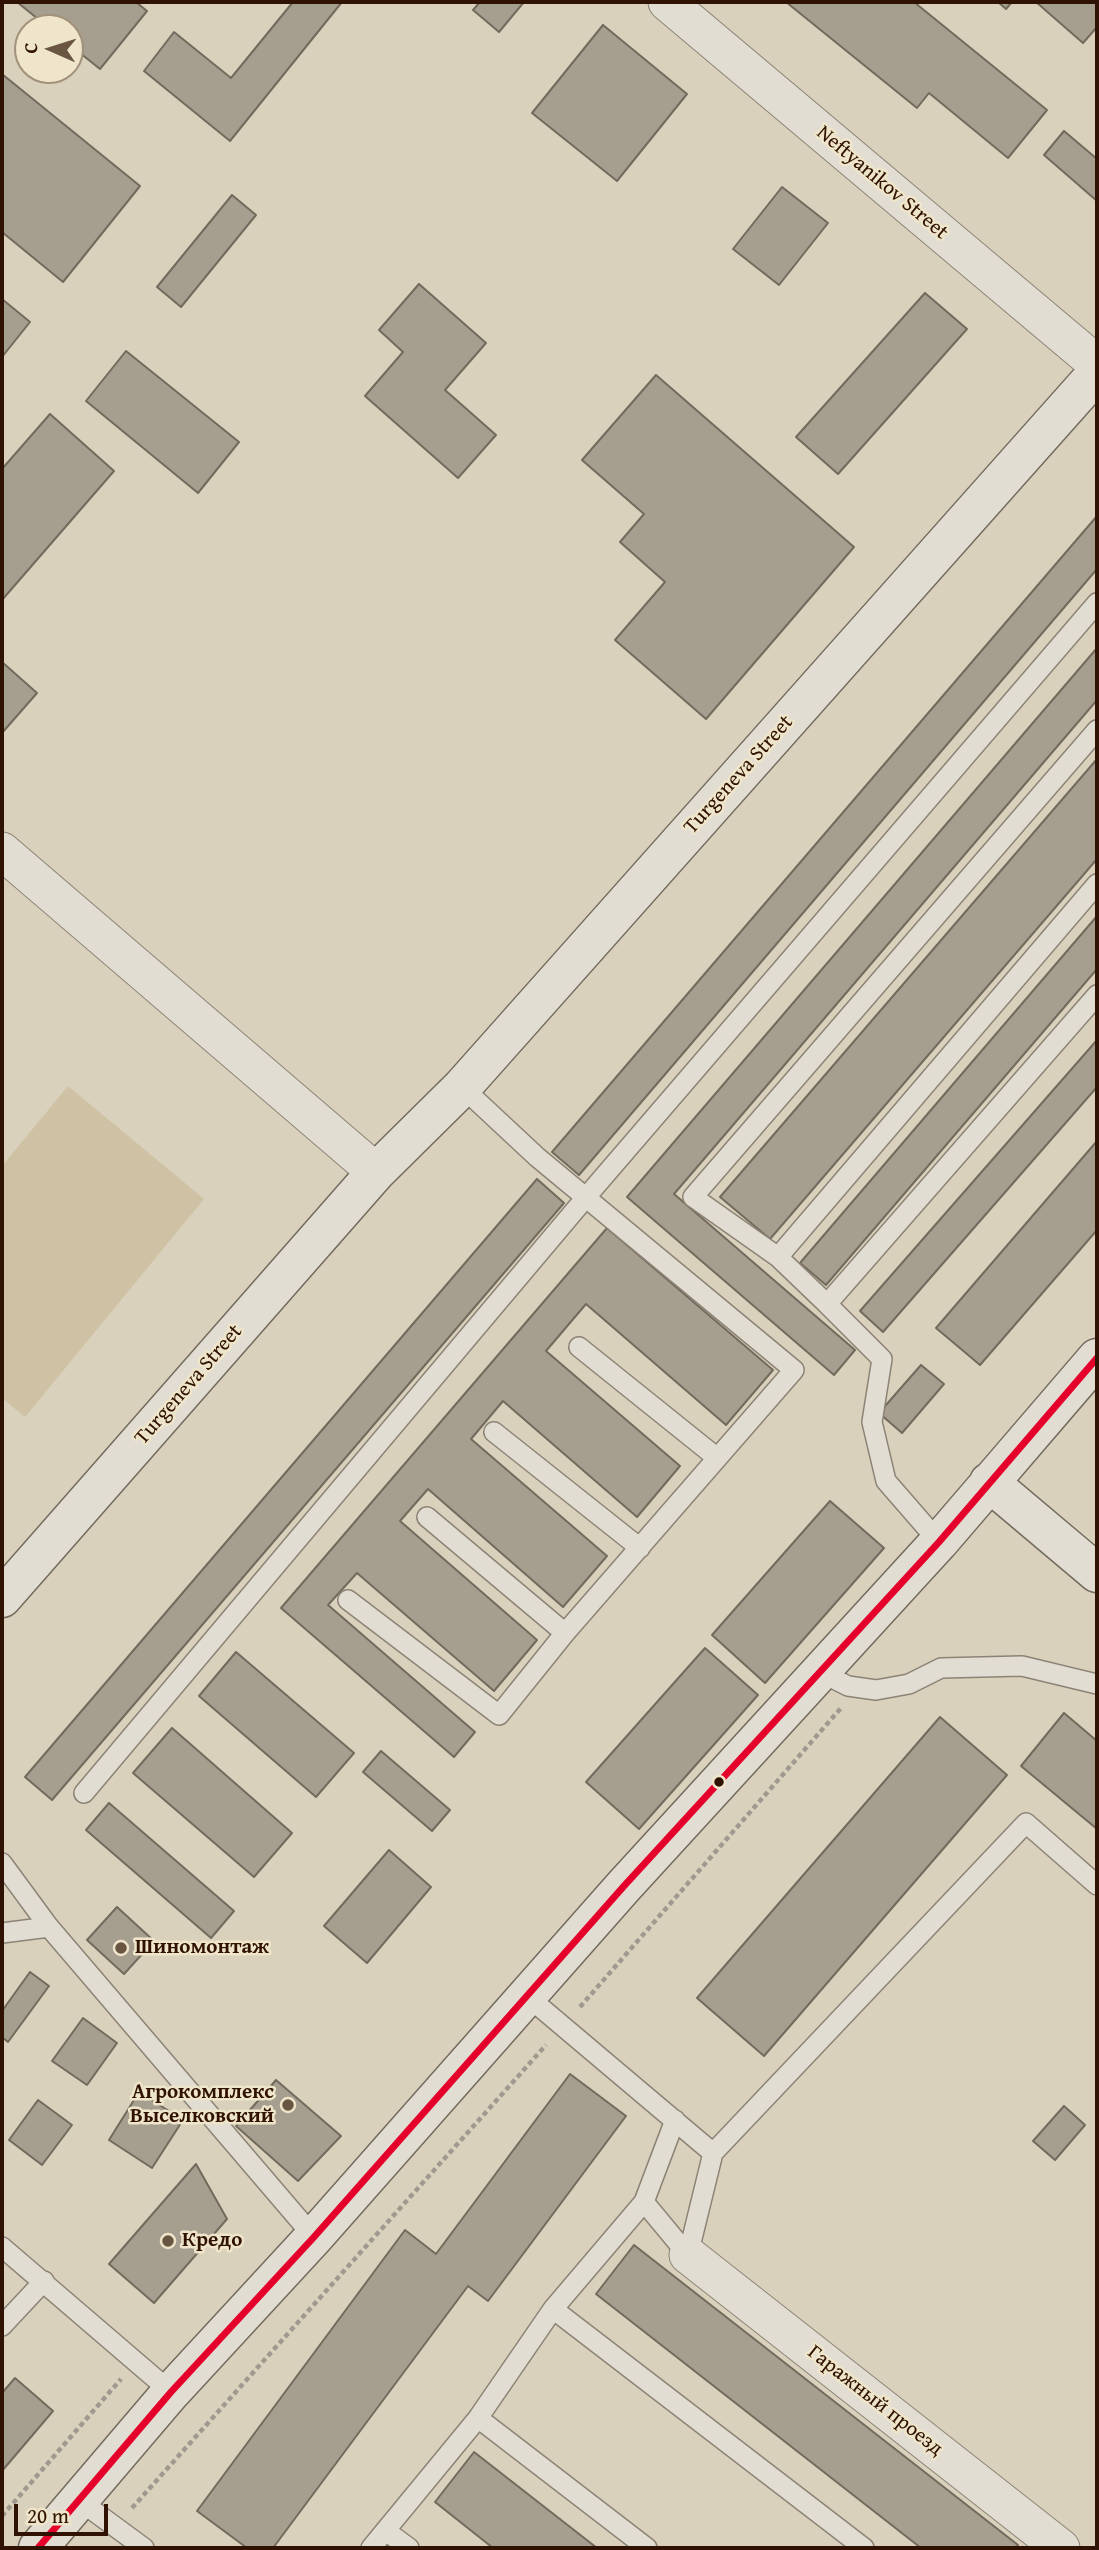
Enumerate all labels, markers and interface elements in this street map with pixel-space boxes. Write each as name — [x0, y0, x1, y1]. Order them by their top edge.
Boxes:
north arrow — [14, 14, 84, 84]
text: С — [16, 42, 44, 54]
street label: Neftyanikov Street — [811, 121, 953, 245]
street label: Turgeneva Street — [679, 710, 799, 840]
street label: Turgeneva Street — [130, 1320, 248, 1450]
unlabelled marker — [712, 1775, 726, 1789]
place label: Шиномонтаж — [135, 1935, 269, 1961]
marker: Шиномонтаж — [113, 1940, 129, 1956]
place label: Агрокомплекс Выселковский — [130, 2080, 274, 2130]
marker: Агрокомплекс Выселковский — [280, 2097, 296, 2113]
place label: Кредо — [182, 2228, 242, 2254]
marker: Кредо — [160, 2233, 176, 2249]
street label: Гаражный проезд — [802, 2340, 948, 2462]
scale bar — [18, 2490, 112, 2534]
text: 20 m — [27, 2500, 69, 2531]

